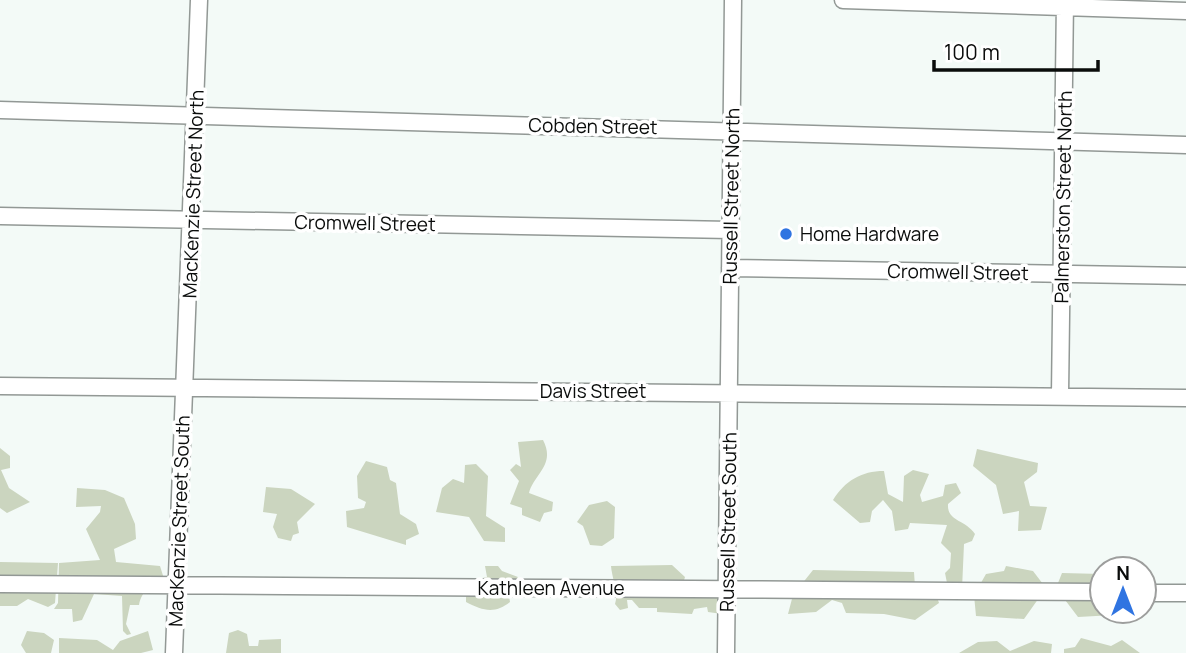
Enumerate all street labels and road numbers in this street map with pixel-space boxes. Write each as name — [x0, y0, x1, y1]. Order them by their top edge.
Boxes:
street label: MacKenzie Street North — [176, 89, 210, 299]
street label: Palmerston Street North — [1048, 90, 1078, 304]
street label: Russell Street North — [716, 107, 746, 285]
street label: Cobden Street — [528, 112, 658, 140]
street label: Cromwell Street — [294, 209, 436, 237]
street label: Cromwell Street — [887, 258, 1029, 286]
street label: Davis Street — [540, 378, 646, 404]
street label: MacKenzie Street South — [162, 415, 196, 627]
street label: Russell Street South — [713, 432, 743, 612]
street label: Kathleen Avenue — [477, 575, 625, 601]

